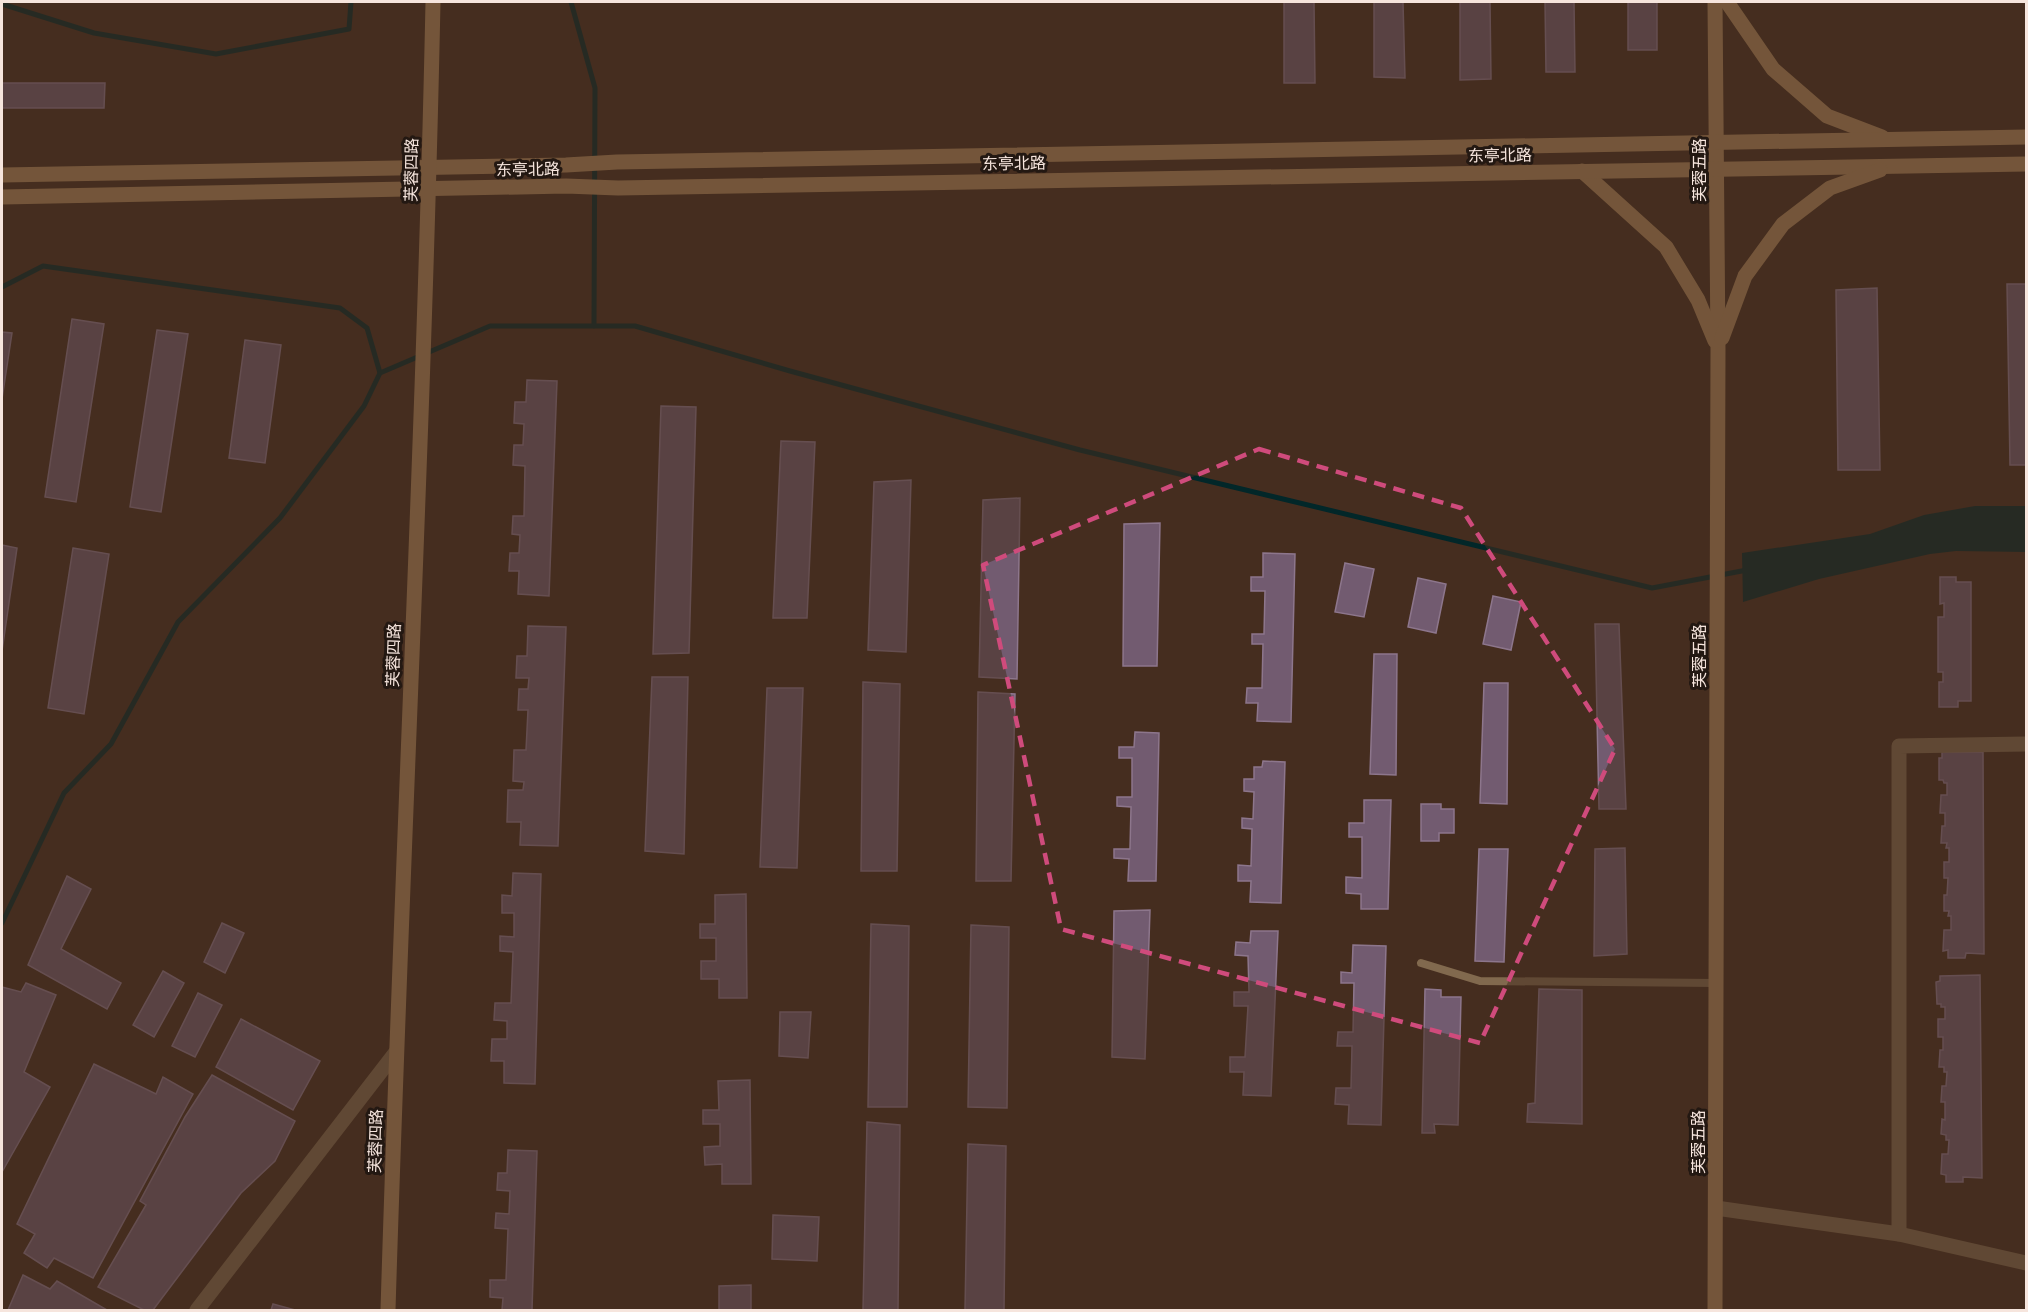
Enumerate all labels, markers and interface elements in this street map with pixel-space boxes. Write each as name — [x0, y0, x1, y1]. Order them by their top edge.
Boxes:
street label: 芙蓉四路 — [400, 138, 424, 202]
street label: 芙蓉五路 — [1689, 138, 1711, 202]
street label: 东亭北路 — [1468, 144, 1532, 168]
street label: 东亭北路 — [982, 152, 1046, 176]
street label: 东亭北路 — [496, 158, 560, 182]
street label: 芙蓉四路 — [382, 623, 406, 687]
street label: 芙蓉五路 — [1689, 624, 1711, 688]
street label: 芙蓉四路 — [364, 1109, 388, 1173]
street label: 芙蓉五路 — [1688, 1110, 1710, 1174]

